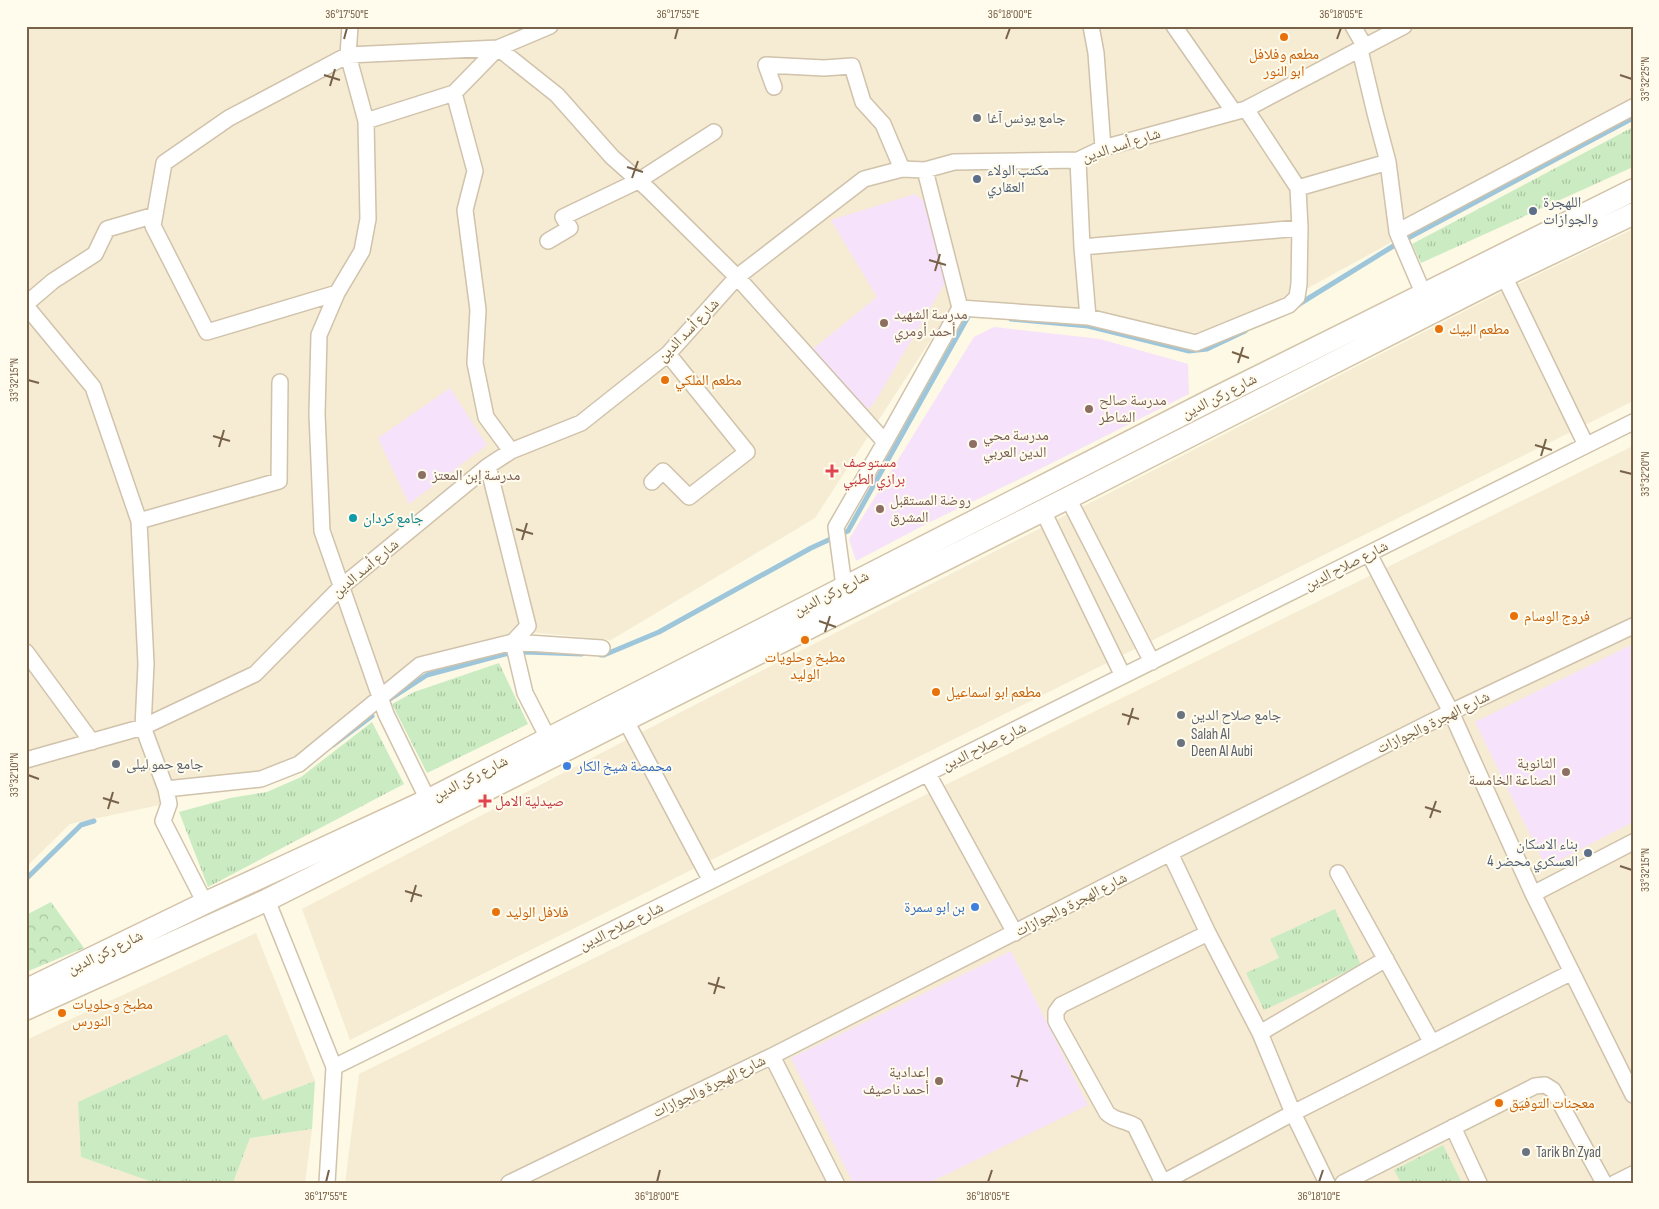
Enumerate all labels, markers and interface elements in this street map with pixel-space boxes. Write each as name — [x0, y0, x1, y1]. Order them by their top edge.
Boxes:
text: 36°17'50"E — [325, 7, 369, 22]
text: 36°17'55"E — [656, 7, 700, 22]
text: 36°18'00"E — [988, 7, 1032, 22]
text: 36°18'05"E — [1319, 7, 1363, 22]
marker: مطعم وفلافل ابو النور — [1278, 31, 1290, 43]
place label: مطعم وفلافل ابو النور — [1249, 45, 1319, 81]
text: 33°32'25"N — [1638, 57, 1653, 101]
place label: جامع يونس آغا — [987, 109, 1066, 128]
marker: جامع يونس آغا — [971, 112, 983, 124]
street label: شارع أسد الدين — [1079, 124, 1163, 167]
place label: مكتب الولاء العقاري — [987, 161, 1049, 199]
marker: مكتب الولاء العقاري — [971, 173, 983, 185]
place label: اللهجرة والجوازات — [1543, 193, 1598, 229]
marker: اللهجرة والجوازات — [1527, 205, 1539, 217]
street label: شارع أسد الدين — [653, 294, 724, 366]
place label: مدرسة الشهيد أحمد أومري — [894, 305, 968, 343]
marker: مدرسة الشهيد أحمد أومري — [878, 317, 890, 329]
place label: مطعم البيك — [1449, 320, 1510, 339]
marker: مطعم البيك — [1433, 323, 1445, 335]
text: 33°32'15"N — [7, 358, 22, 402]
street label: شارع ركن الدين — [1178, 369, 1260, 423]
place label: مطعم الملكي — [675, 371, 742, 392]
marker: مطعم الملكي — [659, 374, 671, 386]
place label: مدرسة صالح الشاطر — [1098, 391, 1167, 427]
marker: مدرسة صالح الشاطر — [1083, 403, 1095, 415]
place label: مدرسة محي الدين العربي — [983, 426, 1049, 464]
marker: مدرسة محي الدين العربي — [967, 438, 979, 450]
text: 33°32'20"N — [1638, 451, 1653, 497]
place label: مستوصف برازي الطبي — [843, 453, 905, 491]
marker: مستوصف برازي الطبي — [825, 464, 839, 478]
place label: مدرسة إبن المعتز — [431, 466, 520, 485]
marker: مدرسة إبن المعتز — [416, 469, 428, 481]
place label: روضة المستقبل المشرق — [890, 491, 971, 527]
marker: روضة المستقبل المشرق — [874, 503, 886, 515]
place label: جامع كردان — [363, 509, 424, 528]
marker: جامع كردان — [347, 512, 359, 524]
street label: شارع أسد الدين — [328, 535, 403, 602]
street label: شارع صلاح الدين — [1301, 536, 1391, 595]
street label: شارع ركن الدين — [790, 566, 872, 620]
place label: فروج الوسام — [1524, 607, 1590, 626]
marker: فروج الوسام — [1508, 610, 1520, 622]
marker: مطبخ وحلويات الوليد — [799, 634, 811, 646]
place label: مطبخ وحلويات الوليد — [765, 648, 846, 684]
place label: مطعم ابو اسماعيل — [946, 683, 1041, 702]
marker: مطعم ابو اسماعيل — [930, 686, 942, 698]
street label: شارع الهجرة والجوازات — [1374, 687, 1493, 758]
place label: جامع صلاح الدين — [1191, 706, 1282, 725]
marker: جامع صلاح الدين — [1175, 709, 1187, 721]
street label: شارع صلاح الدين — [939, 718, 1030, 775]
place label: Salah Al Deen Al Aubi — [1191, 725, 1253, 761]
marker: Salah Al Deen Al Aubi — [1175, 737, 1187, 749]
street label: شارع ركن الدين — [429, 751, 511, 805]
text: 33°32'10"N — [7, 753, 22, 797]
place label: الثانوية الصناعة الخامسة — [1469, 754, 1556, 790]
place label: جامع حمو ليلى — [126, 755, 204, 774]
place label: محمصة شيخ الكار — [576, 757, 672, 776]
marker: جامع حمو ليلى — [110, 758, 122, 770]
marker: محمصة شيخ الكار — [561, 760, 573, 772]
marker: الثانوية الصناعة الخامسة — [1560, 766, 1572, 778]
place label: صيدلية الامل — [495, 792, 564, 811]
marker: صيدلية الامل — [479, 795, 491, 807]
place label: بناء الاسكان العسكري محضر 4 — [1487, 835, 1578, 873]
marker: بناء الاسكان العسكري محضر 4 — [1582, 847, 1594, 859]
text: 33°32'15"N — [1638, 848, 1653, 892]
street label: شارع الهجرة والجوازات — [1012, 868, 1131, 941]
street label: شارع صلاح الدين — [576, 898, 667, 955]
place label: بن ابو سمرة — [904, 898, 965, 917]
marker: بن ابو سمرة — [969, 901, 981, 913]
place label: فلافل الوليد — [506, 903, 568, 922]
marker: فلافل الوليد — [490, 906, 502, 918]
street label: شارع ركن الدين — [64, 926, 146, 979]
place label: مطبخ وحلويات النورس — [72, 995, 153, 1031]
marker: مطبخ وحلويات النورس — [56, 1007, 68, 1019]
street label: شارع الهجرة والجوازات — [650, 1051, 769, 1122]
place label: إعدادية أحمد ناصيف — [863, 1063, 929, 1099]
marker: إعدادية أحمد ناصيف — [933, 1075, 945, 1087]
place label: معجنات التوفيق — [1509, 1094, 1595, 1113]
marker: معجنات التوفيق — [1493, 1097, 1505, 1109]
place label: Tarik Bn Zyad — [1536, 1143, 1601, 1162]
marker: Tarik Bn Zyad — [1520, 1146, 1532, 1158]
text: 36°17'55"E — [304, 1189, 348, 1204]
text: 36°18'00"E — [635, 1189, 679, 1204]
text: 36°18'05"E — [966, 1189, 1010, 1204]
text: 36°18'10"E — [1297, 1189, 1341, 1204]

